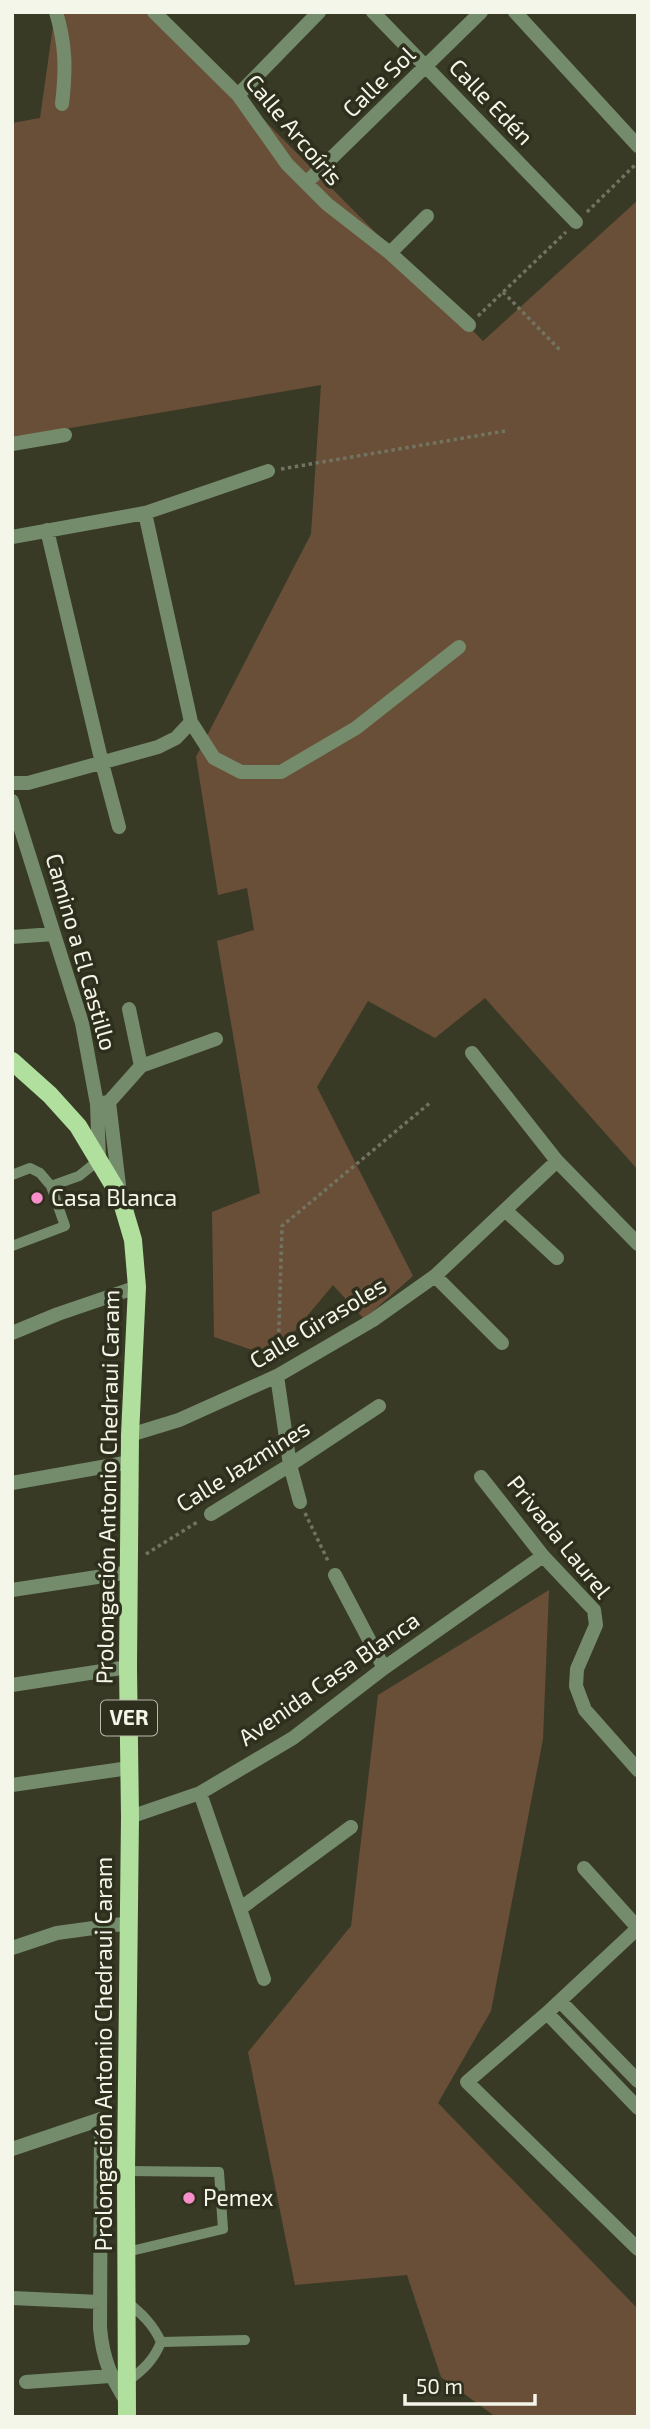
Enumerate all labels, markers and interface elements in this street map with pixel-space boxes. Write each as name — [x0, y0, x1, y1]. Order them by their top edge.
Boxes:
street label: Calle Sol — [336, 40, 420, 123]
street label: Calle Edén — [444, 52, 540, 150]
street label: Calle Arcoíris — [240, 68, 349, 190]
street label: Camino a El Castillo — [40, 850, 124, 1054]
place label: Casa Blanca — [51, 1183, 177, 1211]
marker: Casa Blanca — [29, 1190, 45, 1206]
street label: Calle Girasoles — [244, 1270, 391, 1374]
street label: Prolongación Antonio Chedraui Caram — [90, 1290, 124, 1684]
street label: Calle Jazmines — [171, 1413, 314, 1517]
street label: Privada Laurel — [502, 1469, 618, 1604]
street label: Avenida Casa Blanca — [233, 1605, 424, 1751]
road number: VER — [101, 1700, 157, 1736]
street label: Prolongación Antonio Chedraui Caram — [89, 1857, 117, 2251]
place label: Pemex — [203, 2183, 273, 2211]
marker: Pemex — [181, 2190, 197, 2206]
scale bar — [405, 2362, 534, 2406]
text: 50 m — [416, 2373, 463, 2398]

